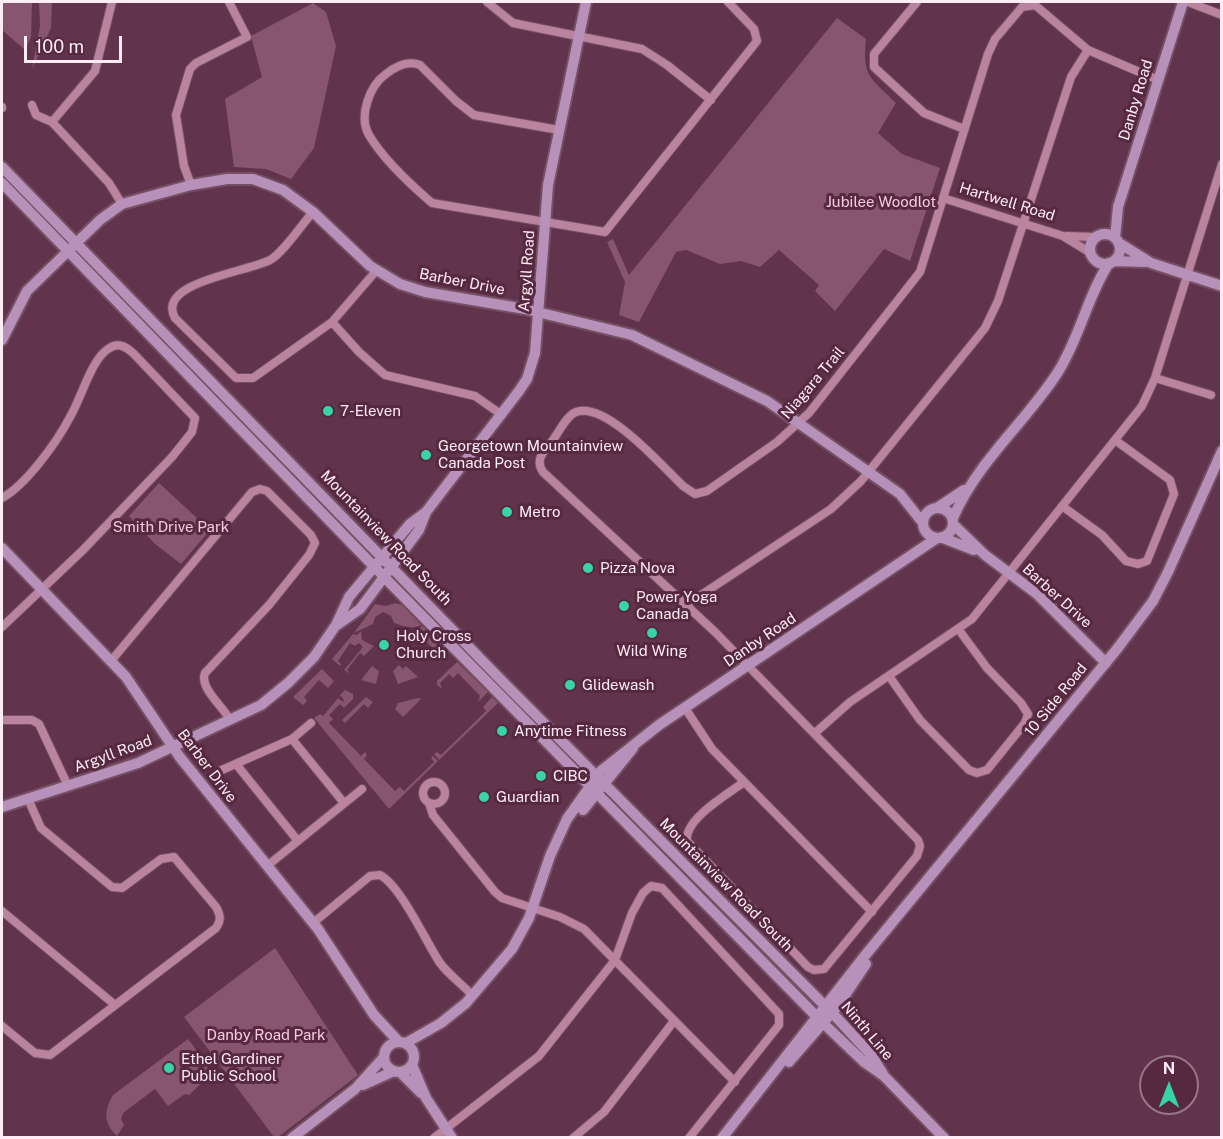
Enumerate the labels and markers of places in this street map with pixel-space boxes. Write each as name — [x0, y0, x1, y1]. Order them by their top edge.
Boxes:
place label: 7-Eleven — [340, 402, 401, 420]
marker: 7-Eleven — [321, 404, 335, 418]
place label: Georgetown Mountainview Canada Post — [438, 437, 623, 472]
marker: Georgetown Mountainview Canada Post — [419, 448, 433, 462]
place label: Metro — [519, 503, 560, 521]
marker: Metro — [500, 505, 514, 519]
place label: Pizza Nova — [600, 559, 675, 577]
marker: Pizza Nova — [581, 561, 595, 575]
place label: Power Yoga Canada — [636, 588, 717, 623]
marker: Power Yoga Canada — [617, 599, 631, 613]
marker: Wild Wing — [645, 626, 659, 640]
place label: Holy Cross Church — [396, 627, 471, 662]
marker: Holy Cross Church — [377, 638, 391, 652]
place label: Wild Wing — [617, 642, 687, 660]
place label: Glidewash — [582, 676, 654, 694]
marker: Glidewash — [563, 678, 577, 692]
place label: Anytime Fitness — [514, 722, 627, 740]
marker: Anytime Fitness — [495, 724, 509, 738]
place label: CIBC — [553, 767, 588, 785]
marker: CIBC — [534, 769, 548, 783]
place label: Guardian — [496, 788, 559, 806]
marker: Guardian — [477, 790, 491, 804]
place label: Ethel Gardiner Public School — [181, 1050, 282, 1085]
marker: Ethel Gardiner Public School — [162, 1061, 176, 1075]

